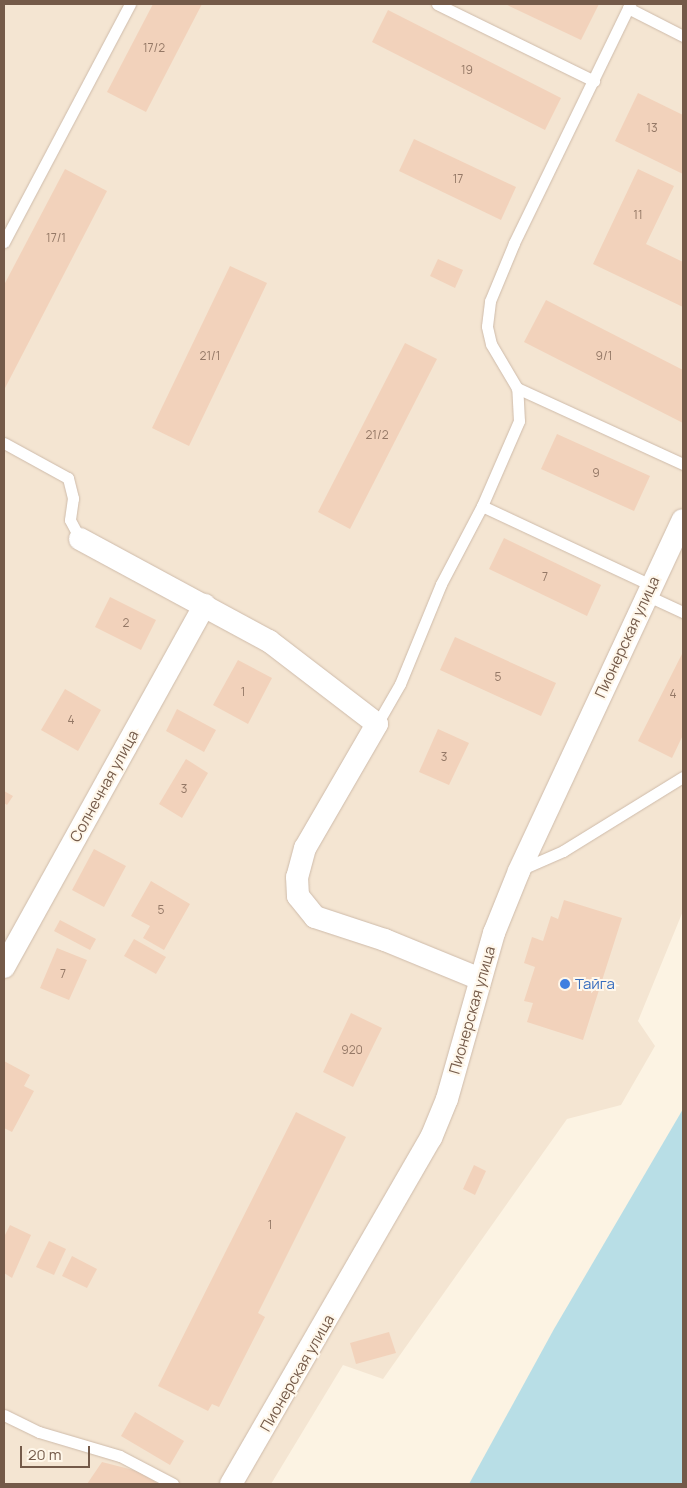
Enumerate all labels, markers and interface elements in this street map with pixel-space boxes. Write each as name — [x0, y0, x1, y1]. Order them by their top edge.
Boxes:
house number: 17/2 — [143, 41, 165, 55]
house number: 19 — [461, 63, 473, 77]
house number: 13 — [646, 121, 658, 135]
house number: 17 — [453, 172, 463, 186]
house number: 11 — [633, 208, 643, 222]
house number: 17/1 — [46, 231, 66, 245]
house number: 21/1 — [200, 349, 220, 363]
house number: 9/1 — [596, 349, 612, 363]
house number: 21/2 — [365, 428, 389, 442]
house number: 9 — [592, 466, 600, 480]
house number: 7 — [542, 570, 548, 584]
street label: Пионерская улица — [591, 573, 663, 701]
house number: 2 — [123, 616, 129, 630]
house number: 5 — [495, 670, 501, 684]
house number: 1 — [241, 685, 245, 699]
house number: 4 — [669, 687, 677, 701]
house number: 4 — [67, 713, 75, 727]
street label: Солнечная улица — [66, 727, 142, 845]
house number: 3 — [441, 750, 447, 764]
house number: 3 — [181, 782, 187, 796]
house number: 5 — [158, 903, 164, 917]
street label: Пионерская улица — [445, 944, 499, 1076]
house number: 7 — [60, 967, 66, 981]
place label: Тайга — [575, 975, 615, 993]
marker: Тайга — [559, 978, 571, 990]
house number: 920 — [341, 1043, 363, 1057]
house number: 1 — [268, 1218, 272, 1232]
street label: Пионерская улица — [256, 1311, 338, 1435]
scale bar — [22, 1436, 92, 1468]
text: 20 m — [28, 1444, 61, 1465]

